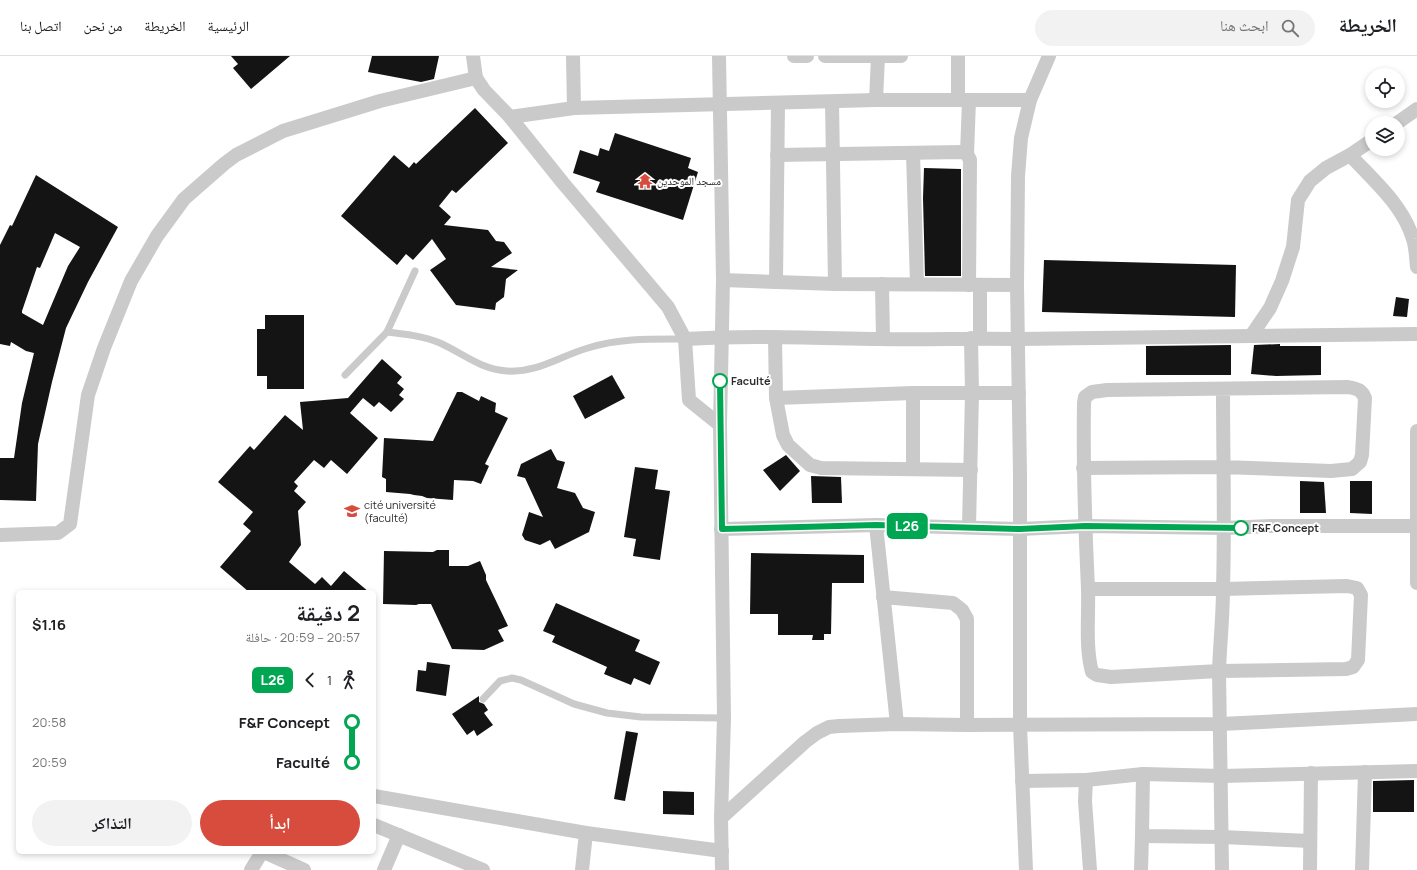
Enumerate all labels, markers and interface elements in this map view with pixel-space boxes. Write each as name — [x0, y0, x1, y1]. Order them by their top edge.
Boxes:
search box — [1035, 10, 1315, 46]
text: الخريطة — [1339, 12, 1397, 38]
text: ابحث هنا — [1220, 15, 1269, 36]
text: اتصل بنا — [20, 16, 62, 35]
text: من نحن — [84, 16, 122, 35]
text: الخريطة — [144, 16, 186, 35]
text: الرئيسية — [208, 16, 249, 35]
icon: search — [1279, 17, 1301, 39]
map controls — [1365, 68, 1405, 156]
button: locate — [1365, 68, 1405, 108]
button: layers — [1365, 116, 1405, 156]
temple icon: مسجد الموحدين — [636, 172, 654, 190]
place label: مسجد الموحدين — [657, 173, 721, 188]
marker: Faculté — [712, 373, 728, 389]
place label: Faculté — [731, 373, 771, 388]
place label: cité université (faculté) — [364, 497, 436, 525]
school or university icon: cité université (faculté) — [343, 502, 361, 520]
line badge: L26 — [884, 513, 930, 539]
text: L26 — [895, 516, 919, 535]
marker: F&F Concept — [1233, 520, 1249, 536]
place label: F&F Concept — [1252, 520, 1319, 535]
text: 2 دقيقة — [296, 598, 360, 628]
text: $1.16 — [32, 614, 66, 635]
text: 20:57 – 20:59 · حافلة — [245, 628, 360, 646]
icon: back — [299, 669, 321, 691]
icon: walk — [338, 669, 360, 691]
text: L26 — [260, 670, 285, 689]
text: 1 — [327, 671, 332, 689]
text: F&F Concept — [239, 712, 330, 733]
text: 20:58 — [32, 713, 66, 731]
text: Faculté — [276, 752, 330, 773]
text: 20:59 — [32, 753, 67, 771]
button: التذاكر — [32, 800, 192, 846]
button: ابدأ — [200, 800, 360, 846]

